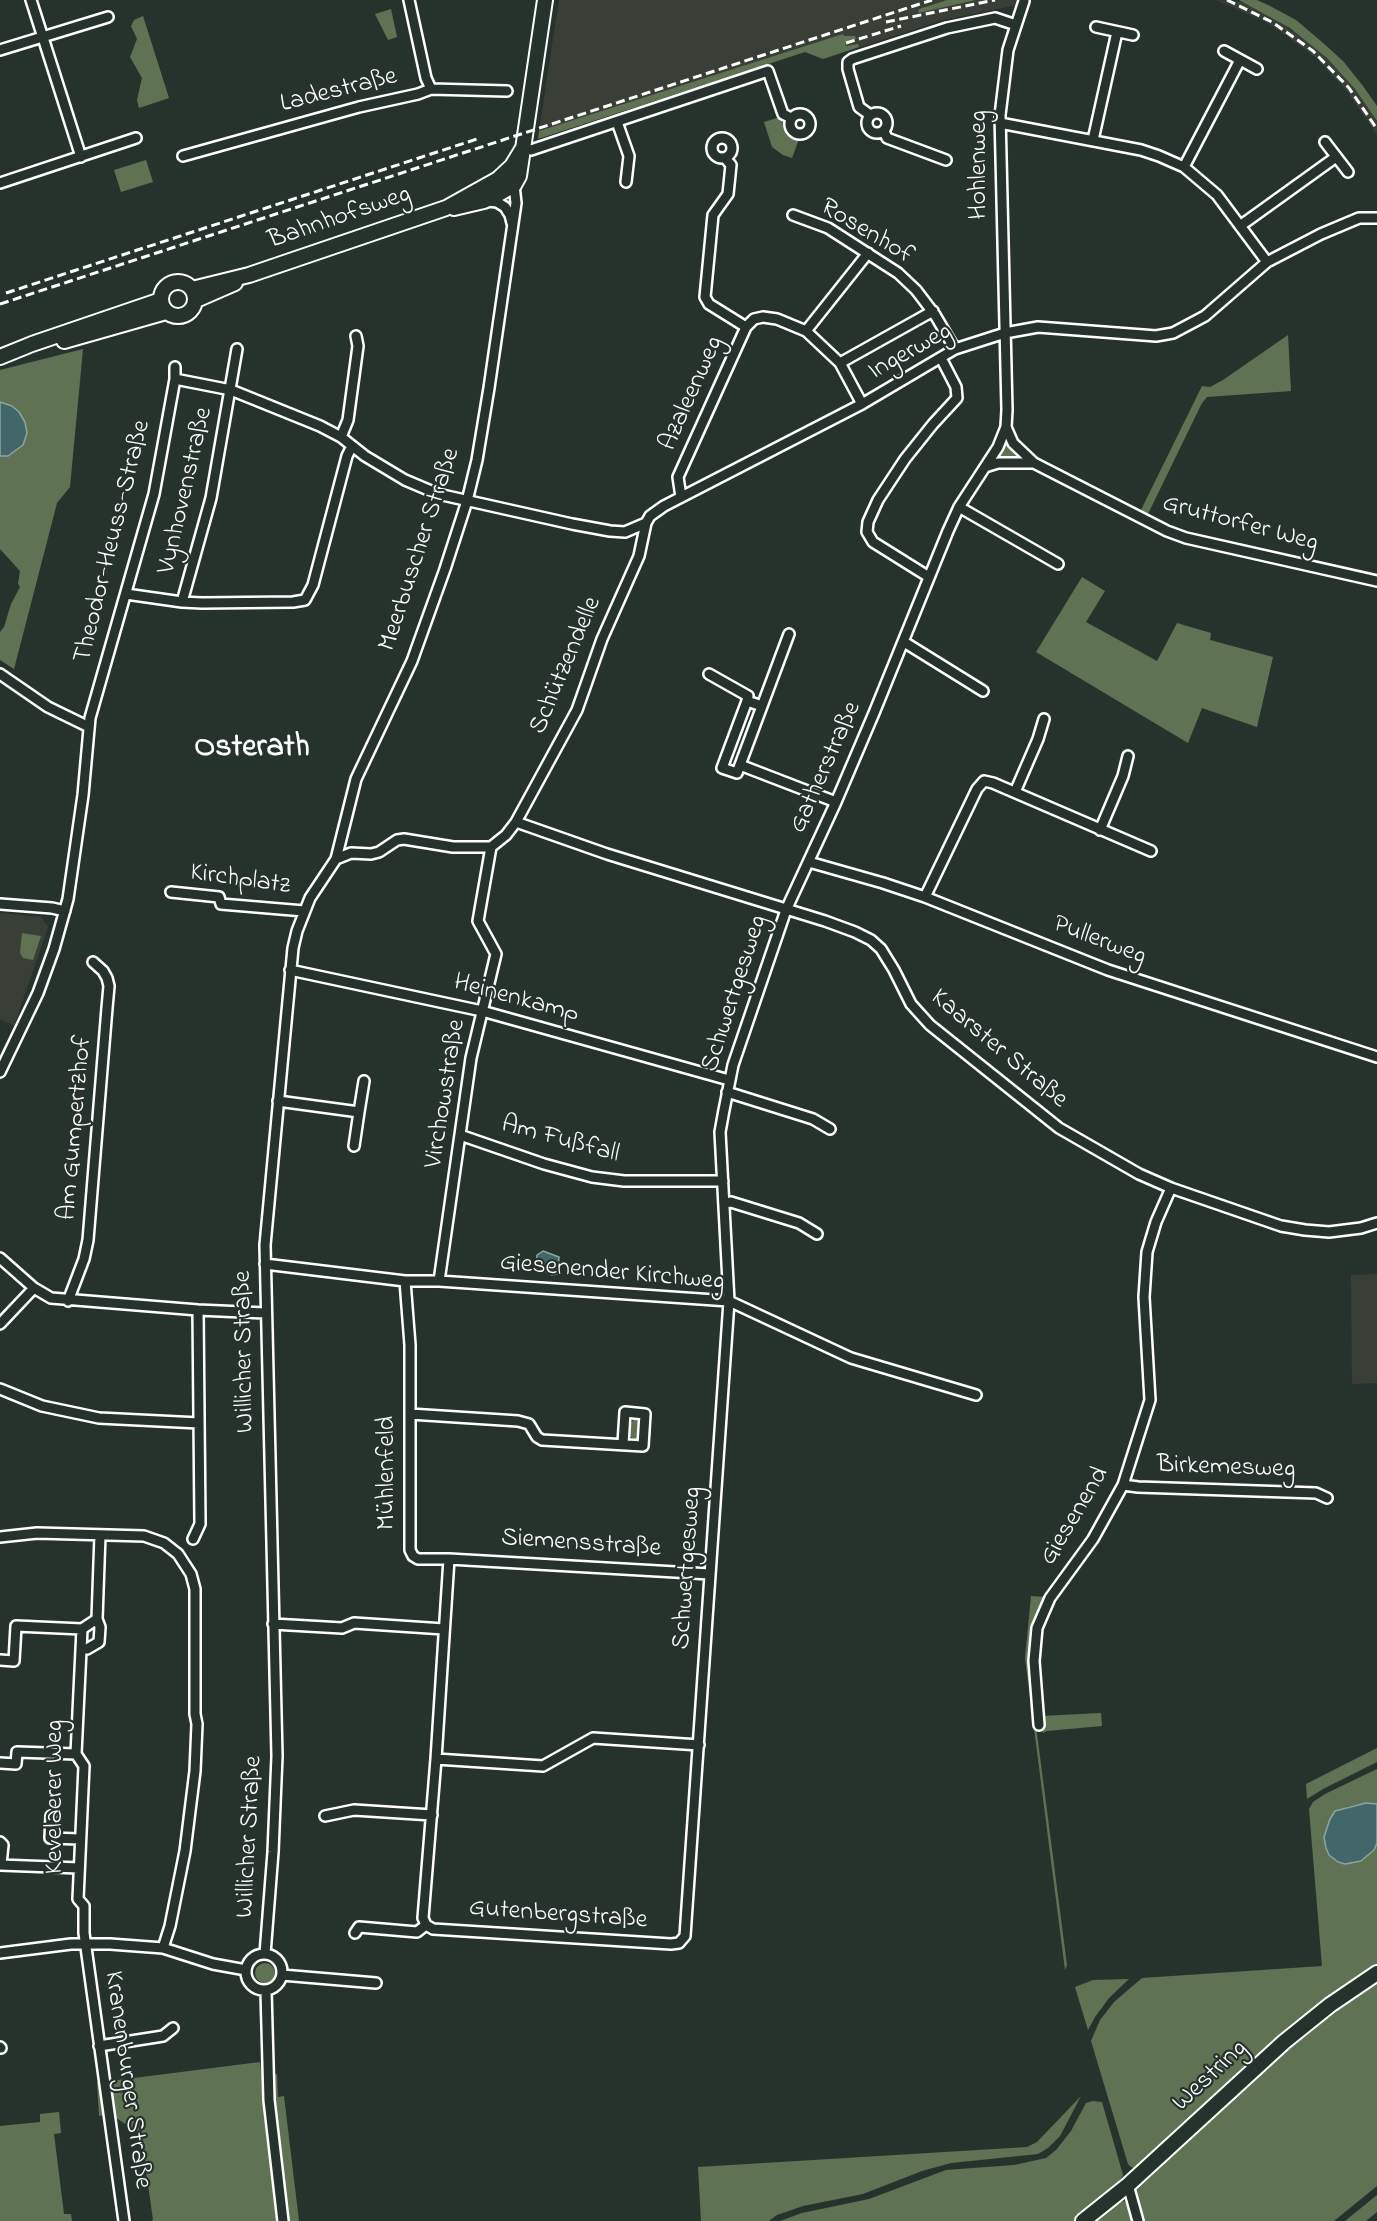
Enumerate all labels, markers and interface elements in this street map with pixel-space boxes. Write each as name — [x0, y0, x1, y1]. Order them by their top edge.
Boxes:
street label: Ladestraße — [277, 62, 401, 122]
street label: Hohlenweg — [965, 110, 997, 220]
street label: Bahnhofsweg — [265, 180, 415, 258]
street label: Rosenhof — [814, 193, 918, 273]
street label: Ingerweg — [864, 317, 958, 389]
street label: Azaleenweg — [654, 332, 732, 456]
street label: Vynhovenstraße — [153, 405, 221, 577]
street label: Theodor-Heuss-Straße — [69, 417, 159, 667]
street label: Meerbuscher Straße — [373, 444, 469, 656]
street label: Gruttorfer Weg — [1159, 489, 1321, 561]
street label: Schützendelle — [524, 593, 610, 739]
street label: Gatherstraße — [784, 698, 870, 838]
district label: Osterath — [194, 731, 310, 769]
street label: Kirchplatz — [188, 859, 292, 903]
street label: Pullerweg — [1048, 910, 1150, 974]
street label: Schwertgesweg — [696, 912, 776, 1076]
street label: Heinenkamp — [450, 968, 582, 1032]
street label: Kaarster Straße — [923, 984, 1073, 1116]
street label: Virchowstraße — [420, 1017, 474, 1171]
street label: Am Gumpertzhof — [53, 1034, 101, 1222]
street label: Am Fußfall — [498, 1110, 622, 1172]
street label: Giesenender Kirchweg — [498, 1249, 726, 1299]
street label: Willicher Straße — [229, 1271, 263, 1433]
street label: Mühlenfeld — [373, 1416, 405, 1530]
street label: Birkemesweg — [1156, 1451, 1296, 1487]
street label: Giesenend — [1034, 1462, 1118, 1572]
street label: Schwertgesweg — [668, 1486, 710, 1650]
street label: Siemensstraße — [500, 1524, 662, 1566]
street label: Kevelaerer Weg — [41, 1720, 73, 1874]
street label: Willicher Straße — [231, 1755, 271, 1919]
street label: Gutenbergstraße — [468, 1894, 648, 1938]
street label: Kranenburger Straße — [95, 1969, 157, 2191]
street label: Westring — [1167, 2035, 1255, 2119]

